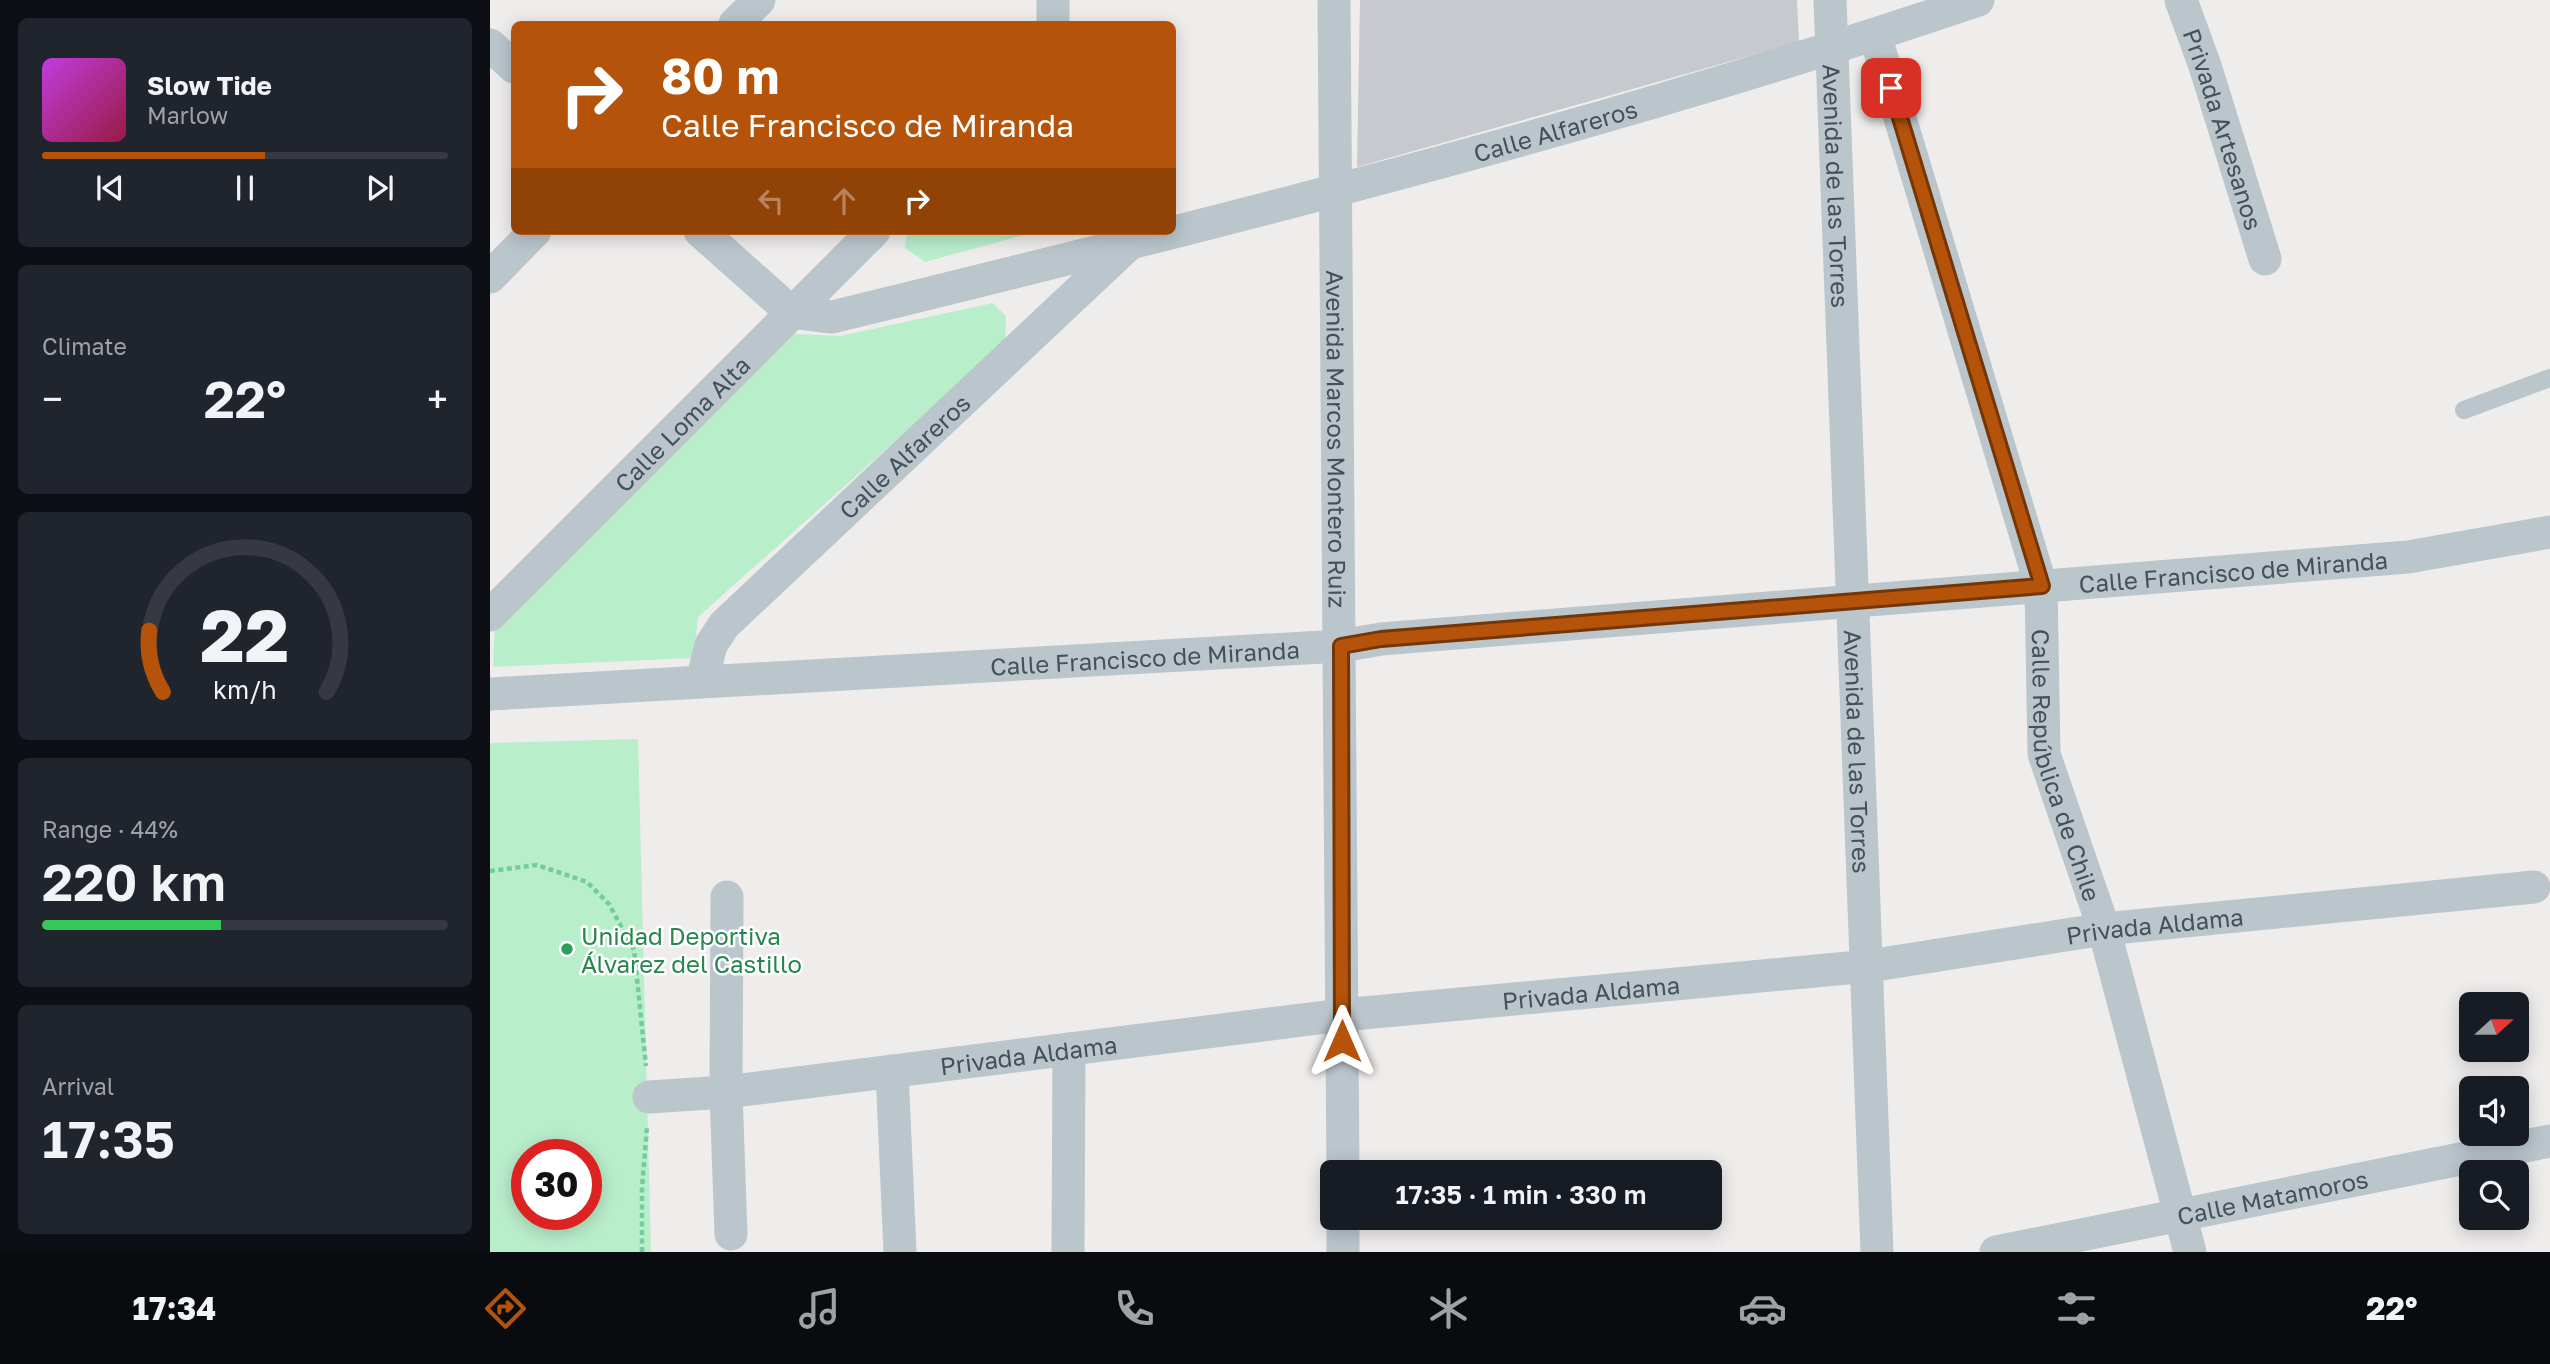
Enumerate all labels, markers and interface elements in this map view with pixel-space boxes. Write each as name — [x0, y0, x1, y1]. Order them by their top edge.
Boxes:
street label: Privada Artesanos — [2178, 24, 2270, 233]
text: 80 m — [661, 46, 779, 105]
icon: right — [546, 49, 637, 140]
pin — [1861, 58, 1921, 118]
street label: Avenida de las Torres — [1818, 63, 1856, 308]
icon: arrive — [1872, 69, 1910, 107]
text: Slow Tide — [147, 70, 272, 101]
street label: Calle Alfareros — [1470, 93, 1640, 167]
text: Marlow — [147, 101, 228, 129]
text: Calle Francisco de Miranda — [661, 106, 1074, 144]
icon: previous — [91, 169, 129, 207]
icon: pause — [226, 169, 264, 207]
icon: next — [361, 169, 399, 207]
icon: left — [752, 182, 790, 220]
icon: ahead — [825, 182, 863, 220]
icon: right — [898, 182, 936, 220]
street label: Avenida Marcos Montero Ruiz — [1322, 270, 1353, 608]
text: Climate — [42, 332, 127, 360]
street label: Calle Loma Alta — [608, 350, 755, 497]
text: 22° — [204, 367, 286, 429]
text: − — [42, 376, 63, 421]
text: + — [427, 376, 448, 421]
street label: Calle Alfareros — [832, 387, 975, 524]
street label: Calle Francisco de Miranda — [2078, 544, 2389, 598]
text: 22 — [201, 591, 289, 678]
street label: Avenida de las Torres — [1839, 629, 1877, 874]
street label: Calle República de Chile — [2027, 629, 2108, 905]
street label: Calle Francisco de Miranda — [989, 634, 1301, 680]
text: km/h — [213, 674, 277, 705]
text: Range · 44% — [42, 815, 178, 843]
text: 220 km — [42, 850, 226, 912]
street label: Privada Aldama — [2064, 901, 2245, 949]
place label: Unidad Deportiva Álvarez del Castillo — [581, 921, 802, 978]
marker: Unidad Deportiva Álvarez del Castillo — [559, 941, 575, 957]
street label: Privada Aldama — [1501, 969, 1681, 1015]
north arrow — [2459, 992, 2529, 1062]
map controls — [2459, 992, 2529, 1230]
position arrow — [1305, 1004, 1379, 1078]
street label: Privada Aldama — [938, 1029, 1119, 1080]
text: Arrival — [42, 1072, 114, 1100]
button: sound — [2459, 1076, 2529, 1146]
text: 17:35 — [42, 1107, 175, 1169]
speed limit sign: 30 — [511, 1139, 602, 1230]
button: search — [2459, 1160, 2529, 1230]
street label: Calle Matamoros — [2175, 1163, 2370, 1230]
text: 17:35 · 1 min · 330 m — [1395, 1179, 1647, 1210]
icon: directions — [481, 1284, 530, 1333]
icon: music — [795, 1284, 844, 1333]
icon: phone — [1110, 1284, 1159, 1333]
icon: climate — [1424, 1284, 1473, 1333]
icon: car — [1738, 1284, 1787, 1333]
icon: filters — [2052, 1284, 2101, 1333]
text: 17:34 — [133, 1289, 216, 1327]
text: 22° — [2366, 1289, 2417, 1327]

